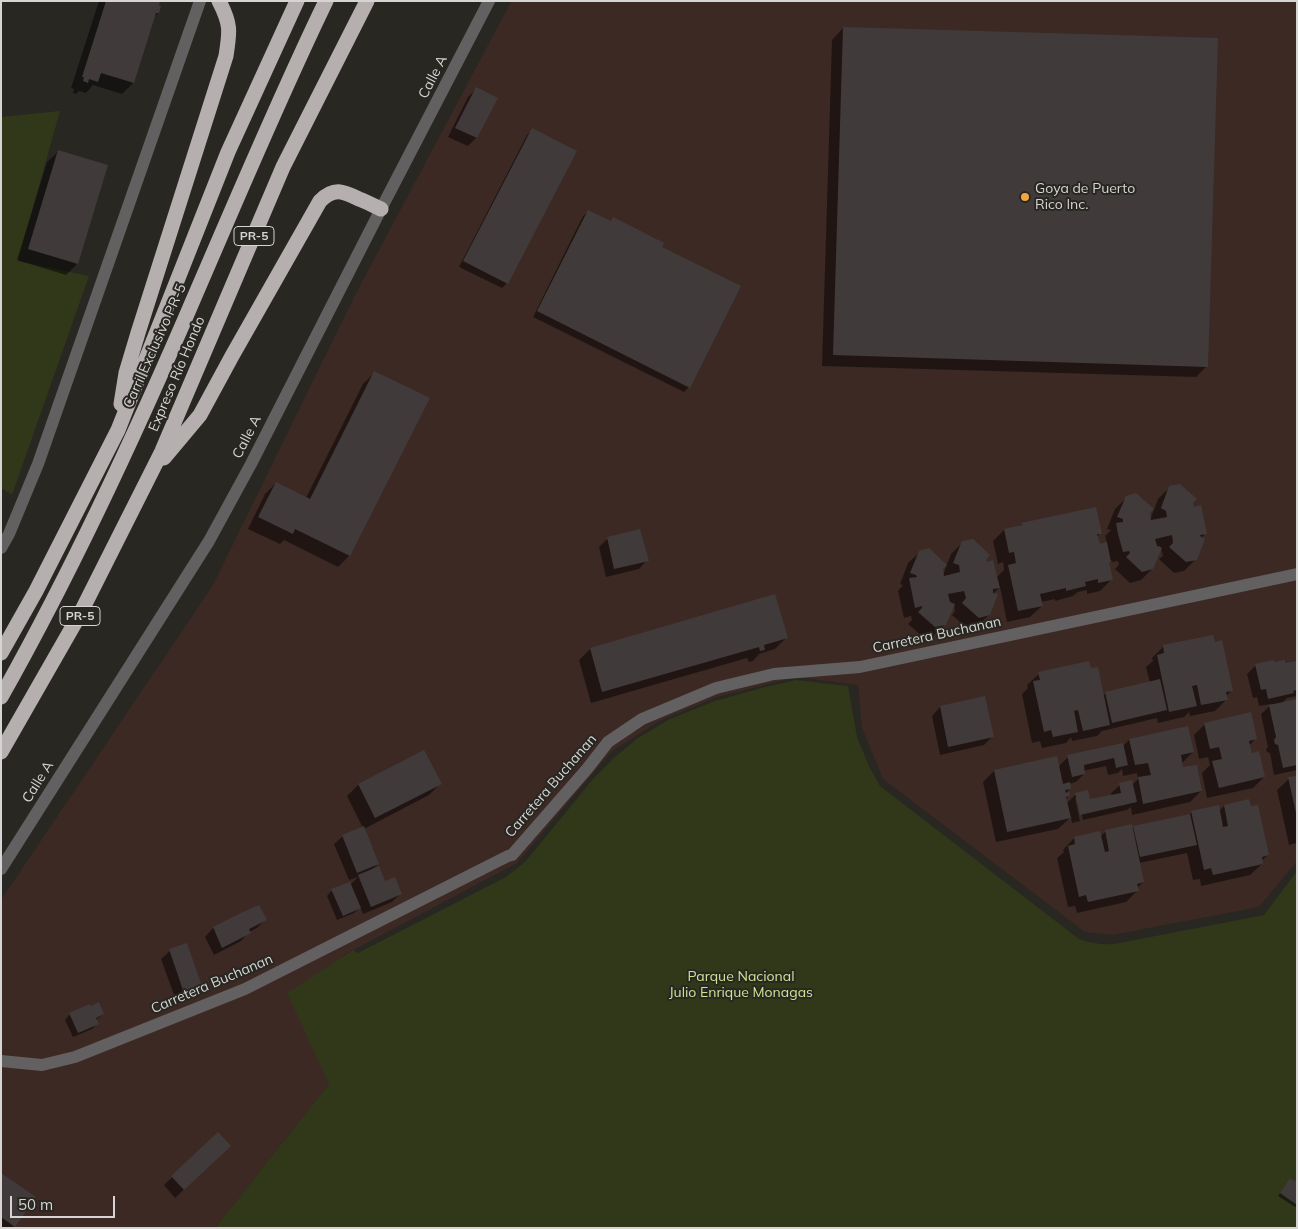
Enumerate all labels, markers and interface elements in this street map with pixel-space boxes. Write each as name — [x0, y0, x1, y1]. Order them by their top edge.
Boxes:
street label: Calle A — [415, 53, 451, 101]
place label: Goya de Puerto Rico Inc. — [1035, 181, 1135, 213]
marker: Goya de Puerto Rico Inc. — [1019, 191, 1031, 203]
road number: PR-5 — [234, 227, 274, 246]
street label: Carril Exclusivo PR-5 — [120, 281, 190, 411]
street label: Expreso Río Hondo — [145, 314, 209, 434]
street label: Calle A — [229, 413, 265, 461]
road number: PR-5 — [60, 606, 100, 626]
street label: Carretera Buchanan — [871, 613, 1003, 657]
street label: Carretera Buchanan — [502, 731, 600, 841]
street label: Calle A — [19, 758, 57, 806]
street label: Carretera Buchanan — [148, 951, 276, 1017]
park label: Parque Nacional Julio Enrique Monagas — [669, 969, 813, 1002]
scale bar — [12, 1186, 118, 1218]
text: 50 m — [18, 1195, 53, 1214]

